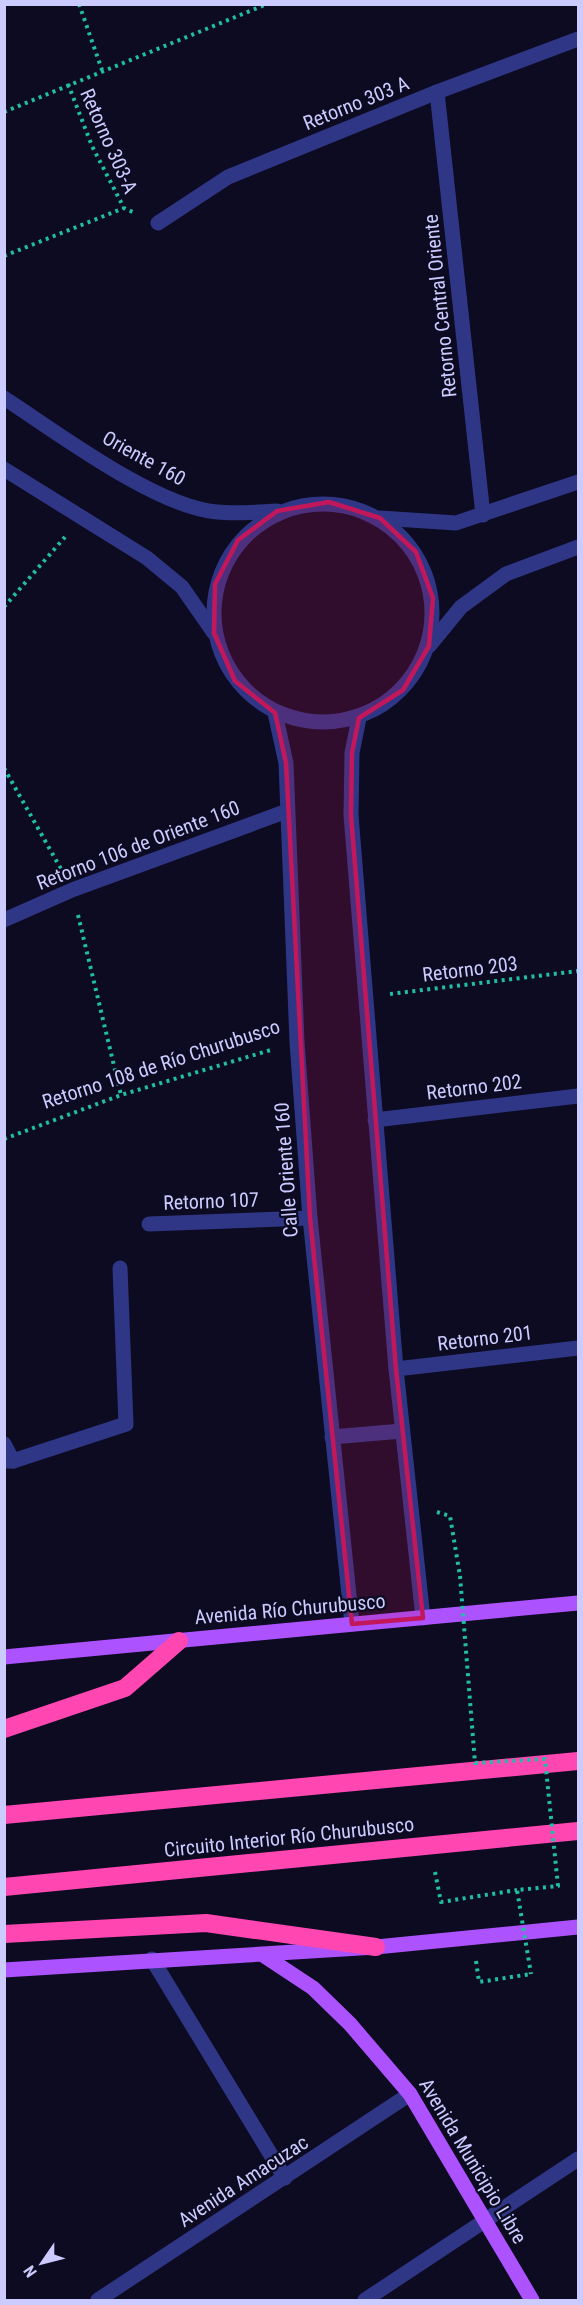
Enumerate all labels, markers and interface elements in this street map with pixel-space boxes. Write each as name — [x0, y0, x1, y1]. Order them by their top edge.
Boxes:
street label: Retorno 303 A — [300, 71, 413, 135]
street label: Retorno 303-A — [75, 85, 143, 198]
street label: Retorno Central Oriente — [418, 213, 462, 399]
street label: Oriente 160 — [98, 425, 190, 491]
street label: Retorno 106 de Oriente 160 — [33, 795, 243, 895]
street label: Retorno 203 — [421, 951, 519, 987]
street label: Retorno 108 de Río Churubusco — [39, 1014, 283, 1114]
street label: Retorno 202 — [425, 1069, 523, 1105]
street label: Calle Oriente 160 — [269, 1102, 303, 1238]
street label: Retorno 107 — [163, 1187, 259, 1215]
street label: Retorno 201 — [436, 1320, 534, 1356]
street label: Avenida Río Churubusco — [194, 1589, 386, 1629]
street label: Circuito Interior Río Churubusco — [163, 1812, 415, 1862]
street label: Avenida Municipio Libre — [414, 2074, 532, 2248]
street label: Avenida Amacuzac — [174, 2130, 312, 2232]
north arrow — [12, 2233, 72, 2293]
text: N — [20, 2262, 41, 2281]

